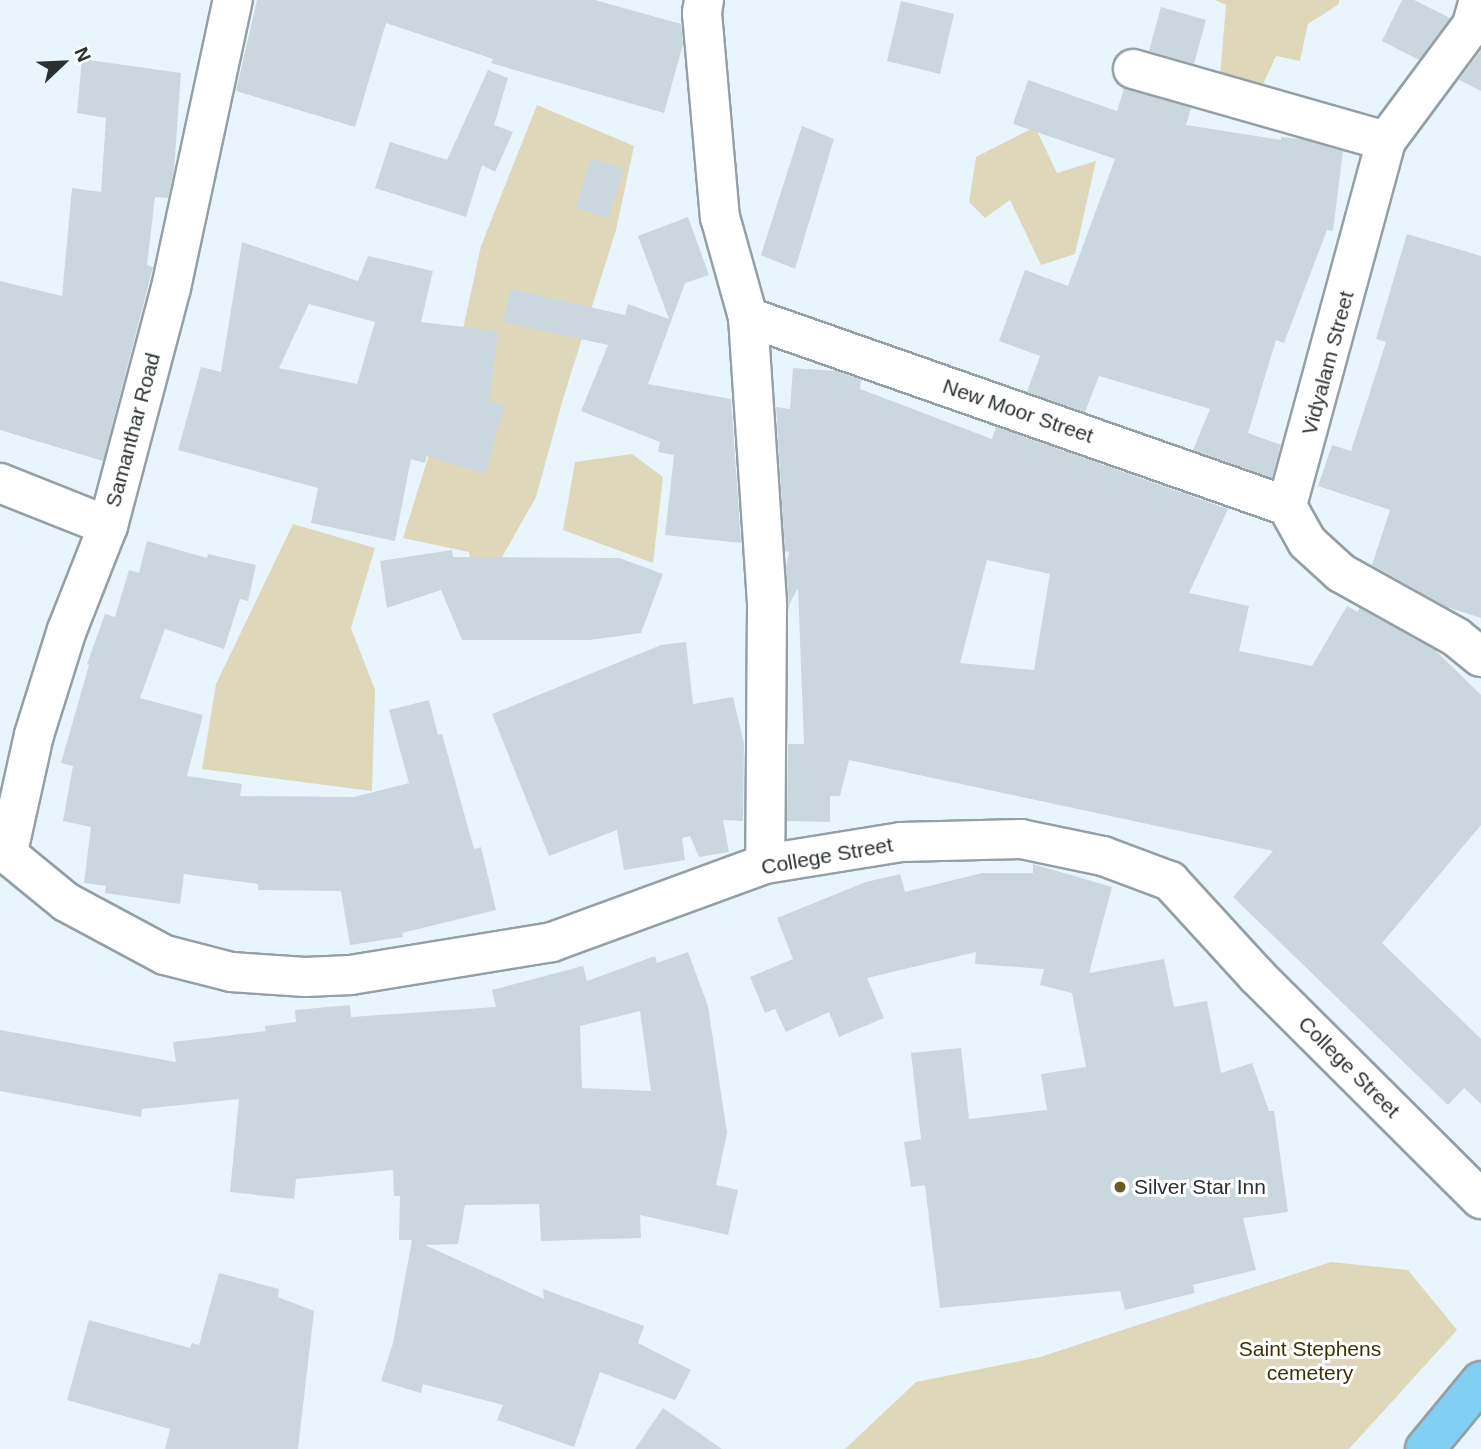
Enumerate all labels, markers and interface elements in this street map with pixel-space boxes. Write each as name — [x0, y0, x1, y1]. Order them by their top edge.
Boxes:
north arrow — [28, 28, 98, 98]
text: N — [70, 44, 95, 65]
street label: Vidyalam Street — [1297, 288, 1359, 438]
street label: Samanthar Road — [100, 350, 166, 510]
street label: New Moor Street — [939, 373, 1097, 449]
street label: College Street — [759, 832, 895, 880]
street label: College Street — [1293, 1011, 1405, 1123]
place label: Silver Star Inn — [1134, 1174, 1266, 1200]
marker: Silver Star Inn — [1112, 1179, 1128, 1195]
park label: Saint Stephens cemetery — [1239, 1336, 1381, 1386]

